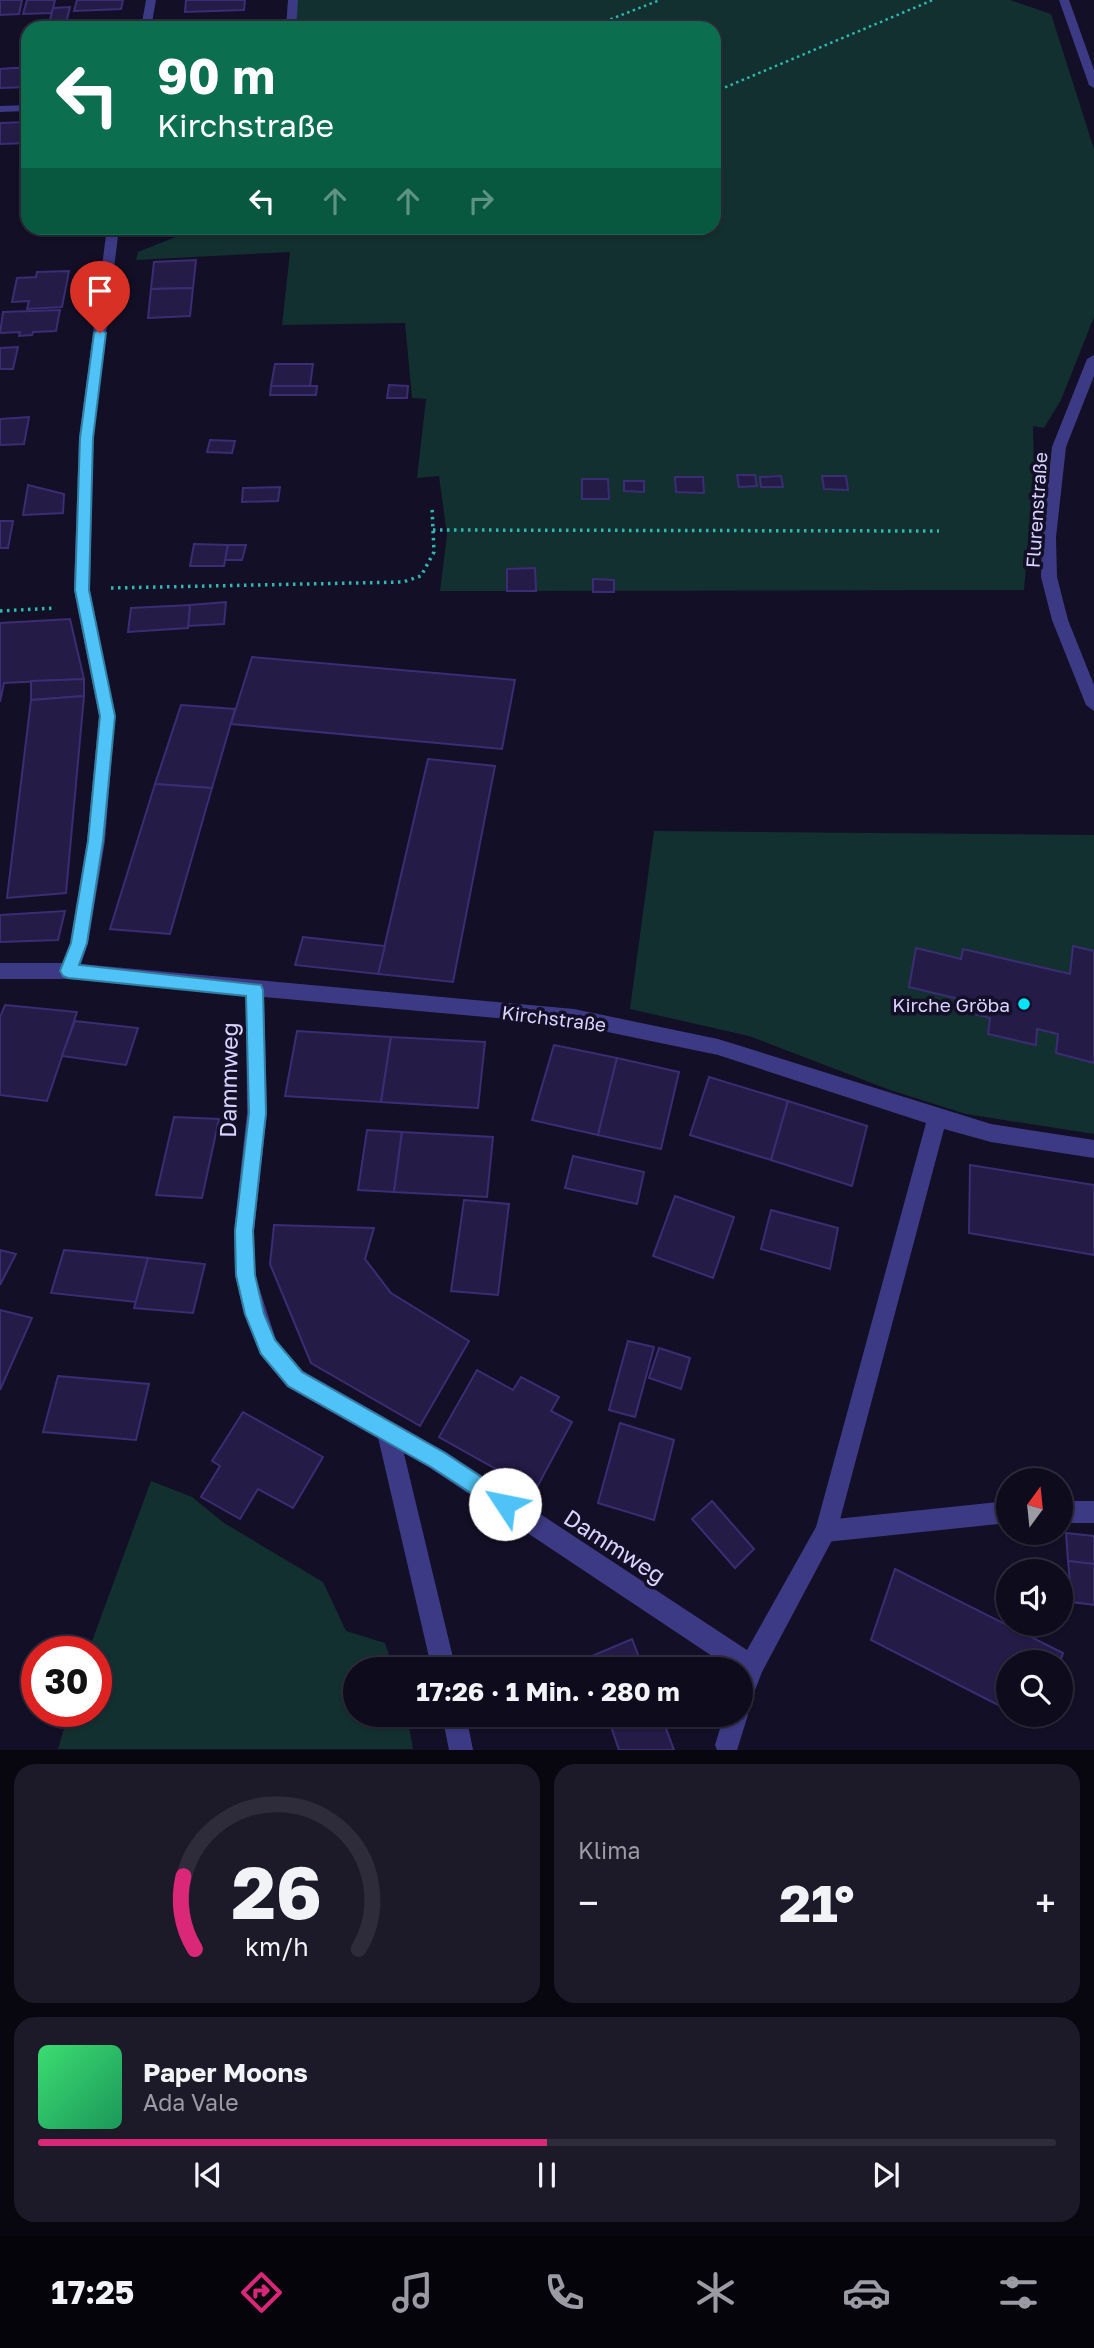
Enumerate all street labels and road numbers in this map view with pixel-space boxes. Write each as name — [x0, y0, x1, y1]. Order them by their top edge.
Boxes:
street label: Flurenstraße — [1020, 451, 1052, 569]
street label: Kirchstraße — [500, 1000, 608, 1036]
street label: Dammweg — [213, 1022, 243, 1138]
street label: Dammweg — [559, 1503, 671, 1589]

